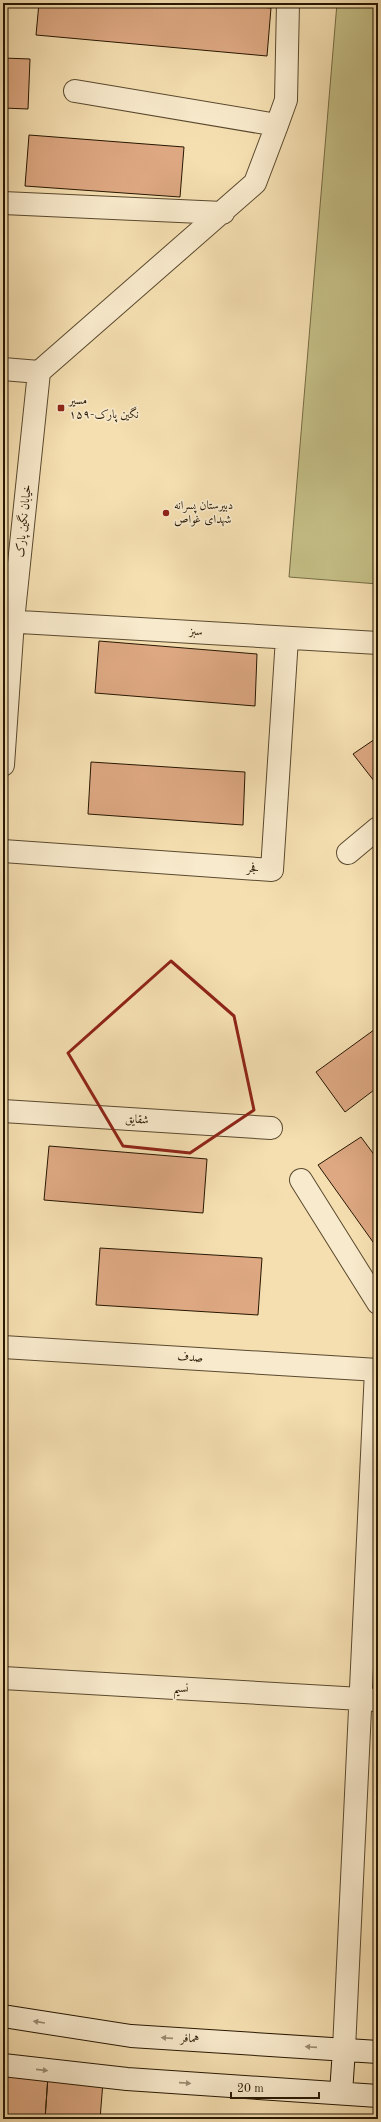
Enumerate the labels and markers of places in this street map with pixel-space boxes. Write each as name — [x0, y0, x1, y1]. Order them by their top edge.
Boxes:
place label: مسیر ۱۵۹-نگین پارک — [67, 395, 139, 423]
marker: مسیر ۱۵۹-نگین پارک — [56, 403, 66, 413]
place label: دبیرستان پسرانه شهدای غواص — [174, 500, 233, 527]
marker: دبیرستان پسرانه شهدای غواص — [161, 508, 171, 518]

